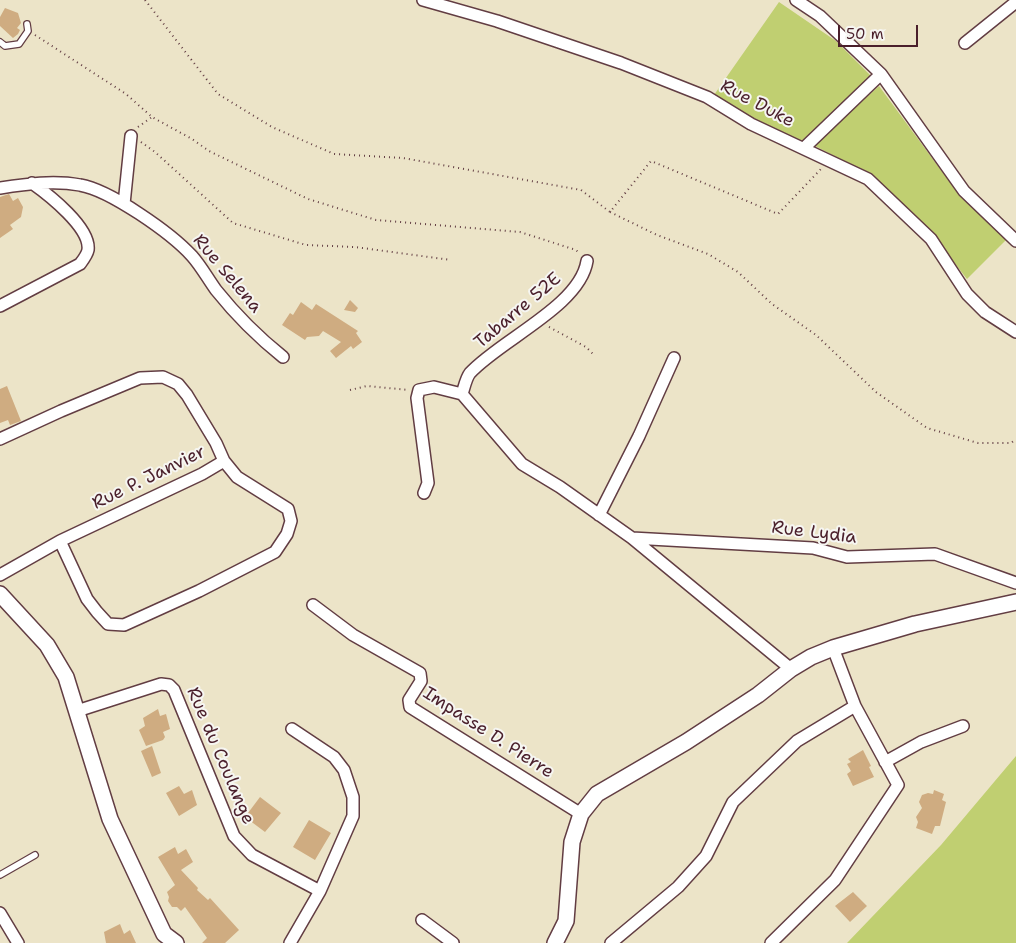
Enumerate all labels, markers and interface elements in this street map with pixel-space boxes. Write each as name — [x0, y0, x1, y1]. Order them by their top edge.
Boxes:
scale bar — [841, 15, 921, 47]
text: 50 m — [846, 24, 884, 44]
street label: Rue Duke — [716, 76, 798, 132]
street label: Rue Selena — [188, 230, 266, 318]
street label: Tabarre 52E — [470, 268, 566, 354]
street label: Rue P. Janvier — [89, 441, 209, 515]
street label: Rue Lydia — [770, 517, 858, 549]
street label: Impasse D. Pierre — [419, 683, 557, 783]
street label: Rue du Coulange — [181, 684, 259, 828]

